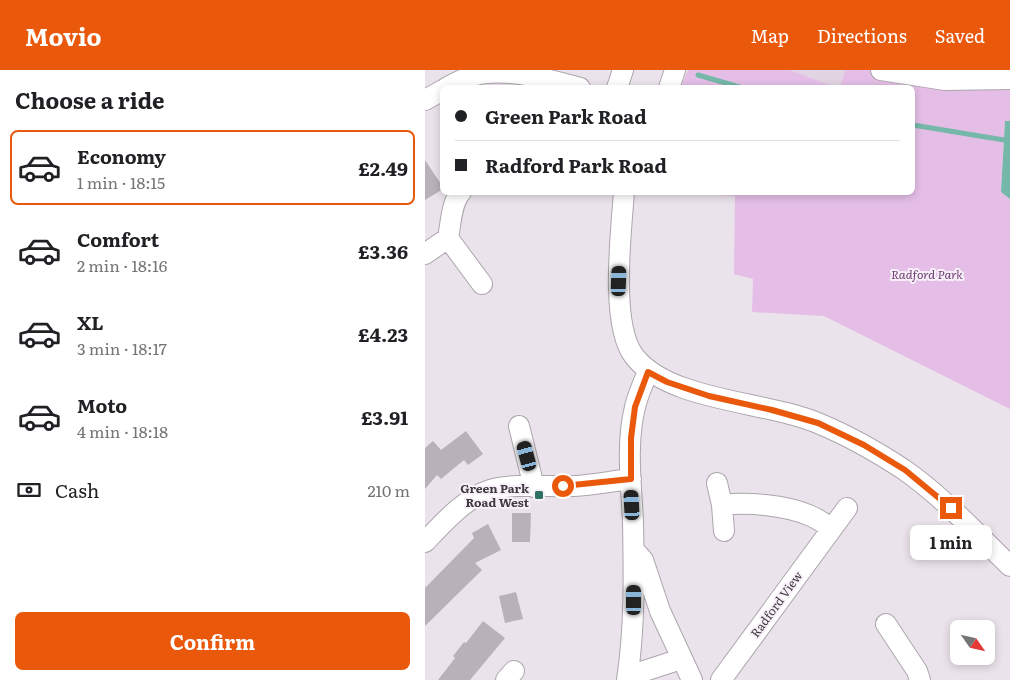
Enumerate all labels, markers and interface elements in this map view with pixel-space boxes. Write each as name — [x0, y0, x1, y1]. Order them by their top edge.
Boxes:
text: Movio — [25, 18, 102, 53]
text: Map — [751, 22, 789, 49]
text: Directions — [817, 22, 907, 49]
text: Saved — [935, 22, 985, 49]
text: Choose a ride — [15, 83, 164, 116]
text: Green Park Road — [485, 102, 647, 130]
text: Economy — [77, 142, 166, 170]
icon: car — [17, 145, 62, 190]
text: Radford Park Road — [485, 151, 667, 179]
text: £2.49 — [358, 154, 408, 182]
text: 1 min · 18:15 — [77, 170, 165, 194]
text: Comfort — [77, 225, 159, 253]
icon: car — [17, 228, 62, 273]
text: £3.36 — [358, 237, 408, 265]
text: 2 min · 18:16 — [77, 253, 167, 277]
park label: Radford Park — [891, 265, 963, 283]
car — [610, 266, 627, 296]
text: XL — [77, 308, 104, 336]
icon: car — [17, 311, 62, 356]
text: £4.23 — [358, 320, 408, 348]
text: 3 min · 18:17 — [77, 336, 167, 360]
text: Moto — [77, 391, 127, 419]
icon: car — [17, 394, 62, 439]
text: £3.91 — [361, 403, 408, 431]
text: 4 min · 18:18 — [77, 419, 168, 443]
car — [515, 440, 538, 472]
route start — [552, 475, 574, 497]
icon: cash — [15, 476, 43, 504]
text: Cash — [55, 476, 99, 504]
text: 210 m — [367, 478, 410, 502]
place label: Green Park Road West — [460, 479, 530, 511]
marker: Green Park Road West — [533, 489, 545, 501]
car — [623, 490, 640, 520]
route end — [940, 497, 962, 519]
callout: 1 min — [910, 526, 992, 560]
text: 1 min — [930, 530, 972, 554]
street label: Radford View — [746, 567, 807, 641]
car — [626, 585, 641, 615]
button: Confirm — [15, 612, 410, 670]
north arrow — [950, 620, 995, 665]
map controls — [950, 620, 995, 665]

